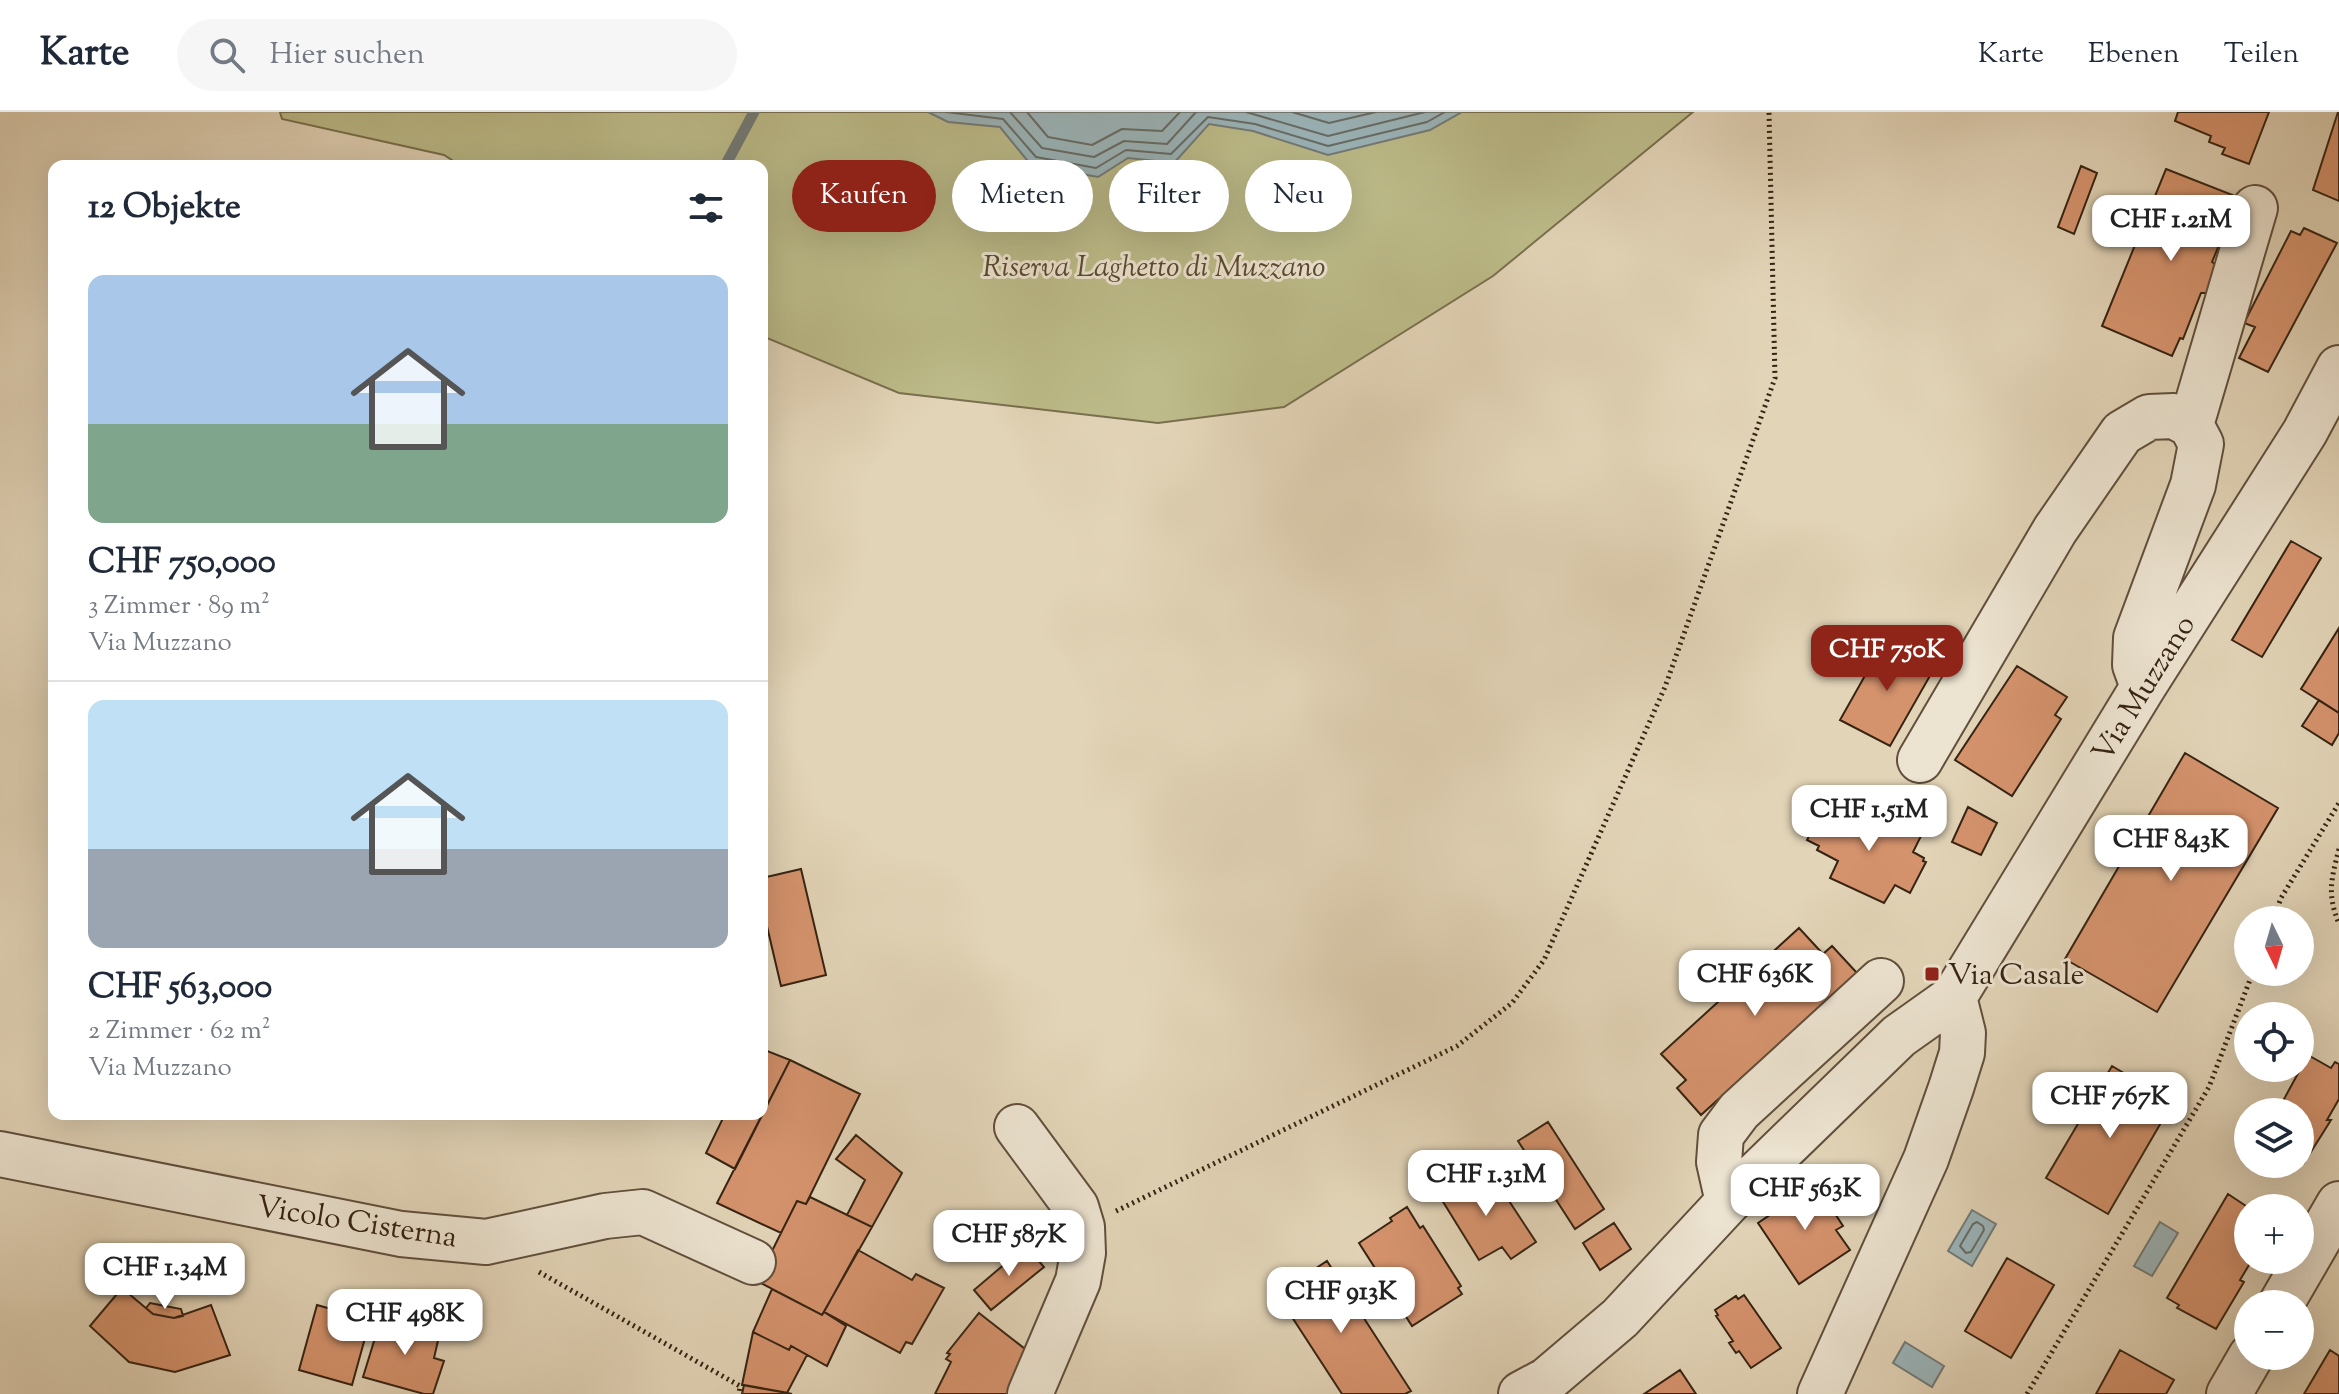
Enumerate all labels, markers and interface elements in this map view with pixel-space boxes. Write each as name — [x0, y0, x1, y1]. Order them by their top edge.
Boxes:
search box — [177, 19, 737, 91]
text: Karte — [40, 28, 129, 82]
icon: search — [205, 33, 249, 77]
text: Hier suchen — [269, 34, 425, 77]
text: Karte — [1978, 35, 2044, 75]
text: Ebenen — [2088, 35, 2180, 75]
text: Teilen — [2224, 35, 2299, 75]
chip: Kaufen — [792, 160, 936, 232]
chip: Mieten — [952, 160, 1093, 232]
chip: Filter — [1109, 160, 1229, 232]
chip: Neu — [1245, 160, 1352, 232]
text: 12 Objekte — [88, 184, 241, 233]
icon: filters — [684, 186, 728, 230]
pin: CHF 1.21M — [2079, 195, 2263, 263]
text: CHF 1.21M — [2110, 202, 2232, 239]
park label: Riserva Laghetto di Muzzano — [983, 247, 1326, 290]
icon: home — [336, 327, 480, 471]
text: CHF 750,000 — [88, 539, 276, 588]
text: 3 Zimmer · 89 m² — [88, 588, 270, 625]
street label: Via Muzzano — [2083, 608, 2207, 771]
text: Via Muzzano — [88, 625, 232, 662]
pin: CHF 750K — [1804, 625, 1970, 693]
text: CHF 750K — [1829, 632, 1945, 669]
icon: home — [336, 752, 480, 896]
pin: CHF 1.51M — [1777, 785, 1961, 853]
text: CHF 1.51M — [1810, 792, 1928, 829]
pin: CHF 843K — [2088, 815, 2254, 883]
text: CHF 843K — [2113, 822, 2229, 859]
north arrow — [2234, 906, 2314, 986]
map controls — [2234, 906, 2314, 1370]
pin: CHF 636K — [1672, 950, 1838, 1018]
place label: Via Casale — [1948, 955, 2084, 998]
text: CHF 636K — [1697, 957, 1813, 994]
text: CHF 563,000 — [88, 964, 272, 1013]
marker: Via Casale — [1923, 965, 1941, 983]
button: locate — [2234, 1002, 2314, 1082]
text: 2 Zimmer · 62 m² — [88, 1013, 271, 1050]
text: Via Muzzano — [88, 1050, 232, 1087]
pin: CHF 767K — [2027, 1072, 2193, 1140]
text: CHF 767K — [2050, 1079, 2170, 1116]
button: layers — [2234, 1098, 2314, 1178]
pin: CHF 1.31M — [1394, 1150, 1578, 1218]
text: CHF 1.31M — [1426, 1157, 1546, 1194]
pin: CHF 563K — [1722, 1164, 1888, 1232]
text: CHF 563K — [1749, 1171, 1861, 1208]
street label: Vicolo Cisterna — [253, 1186, 460, 1261]
button: + — [2234, 1194, 2314, 1274]
pin: CHF 587K — [926, 1210, 1092, 1278]
text: CHF 587K — [951, 1217, 1067, 1254]
pin: CHF 1.34M — [73, 1243, 257, 1311]
text: CHF 1.34M — [103, 1250, 227, 1287]
pin: CHF 913K — [1258, 1267, 1424, 1335]
text: CHF 913K — [1285, 1274, 1397, 1311]
pin: CHF 498K — [322, 1289, 488, 1357]
button: − — [2234, 1290, 2314, 1370]
text: CHF 498K — [346, 1296, 464, 1333]

